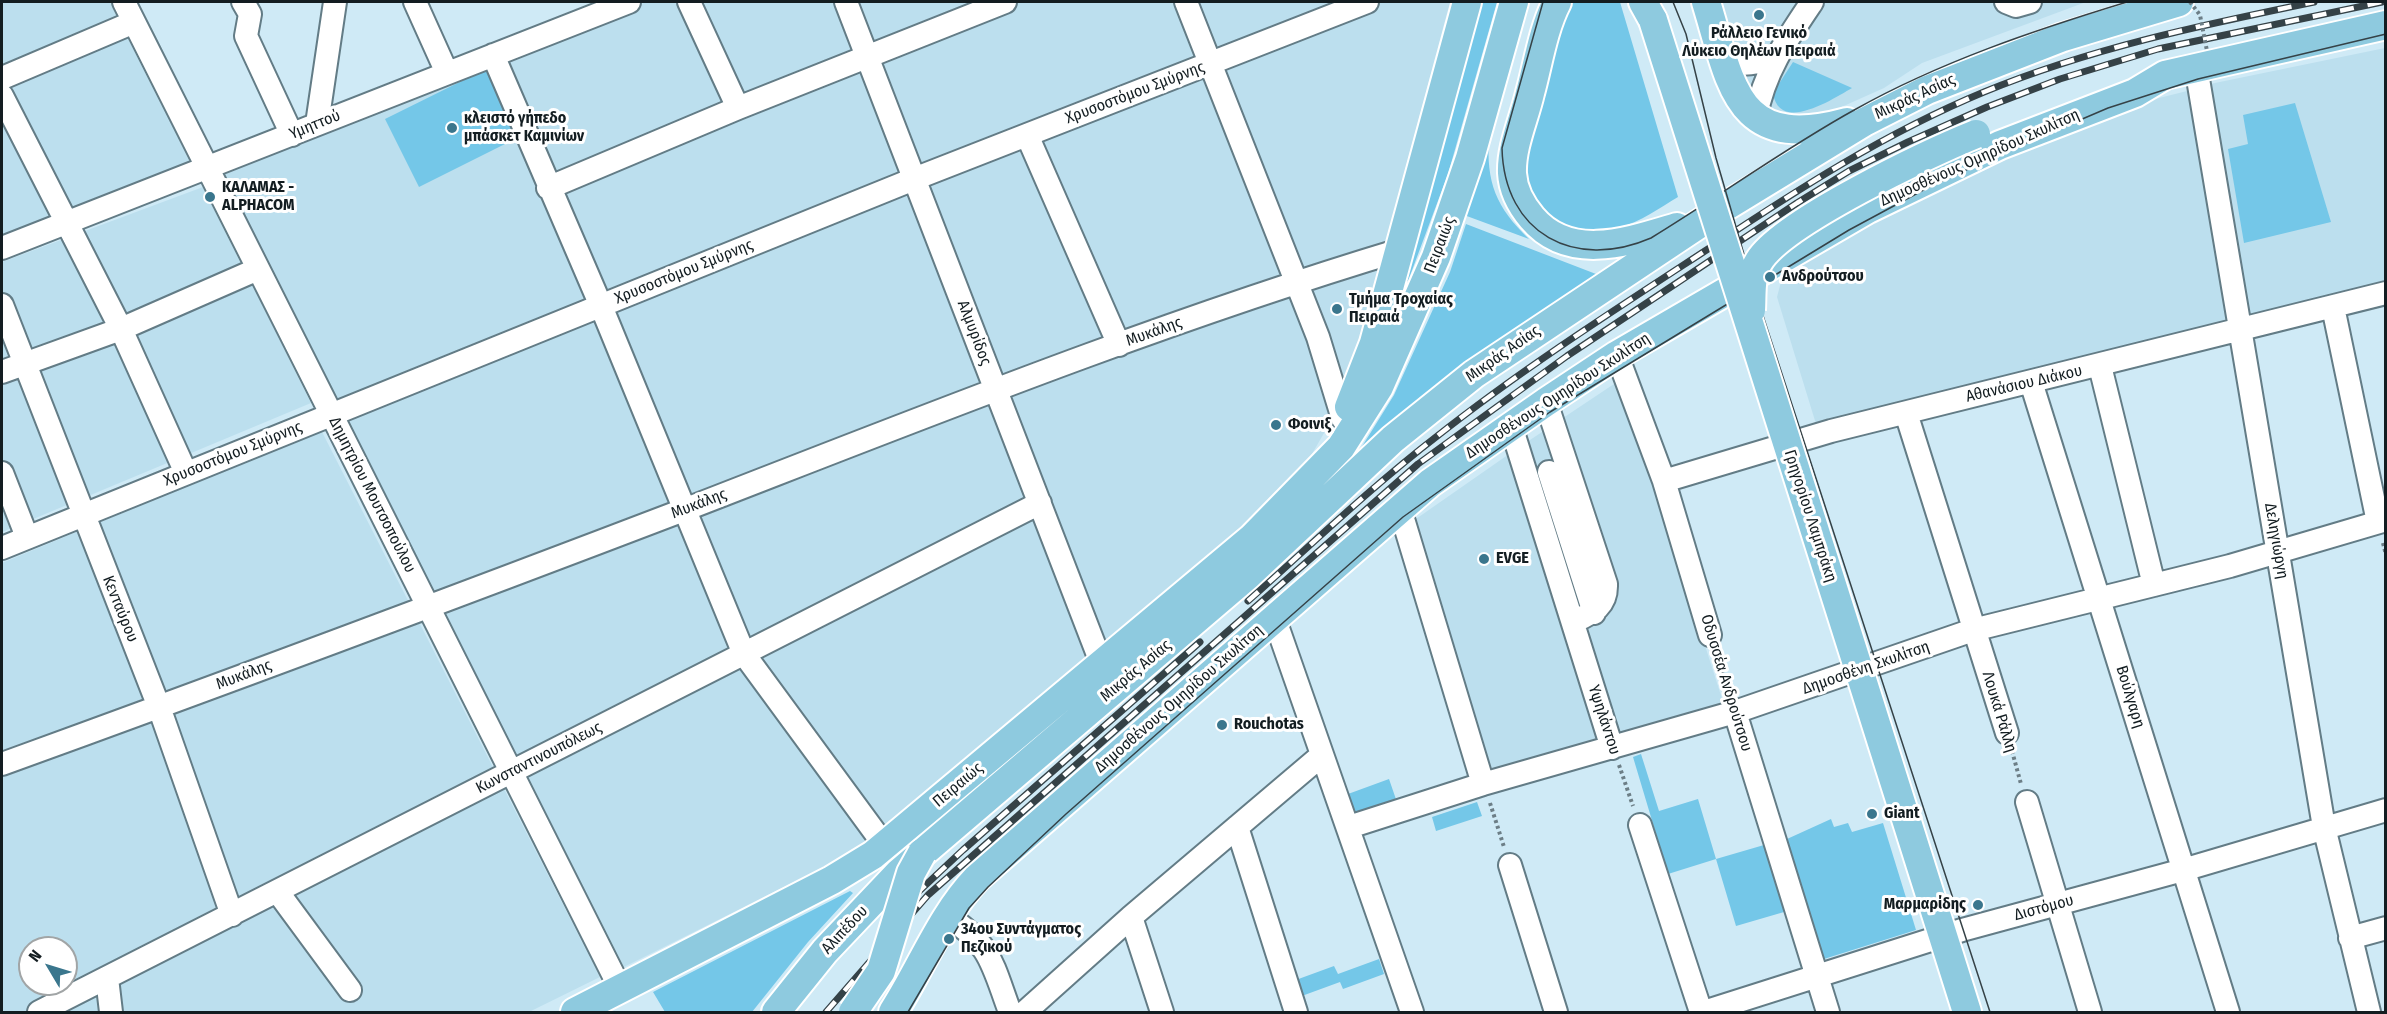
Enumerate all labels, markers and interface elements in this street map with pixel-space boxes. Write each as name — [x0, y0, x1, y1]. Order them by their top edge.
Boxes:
marker: Ράλλειο Γενικό Λύκειο Θηλέων Πειραιά — [1752, 8, 1766, 22]
place label: Ράλλειο Γενικό Λύκειο Θηλέων Πειραιά — [1682, 24, 1836, 62]
street label: Χρυσοστόμου Σμύρνης — [1063, 58, 1207, 128]
street label: Μικράς Ασίας — [1872, 70, 1958, 124]
street label: Δημοσθένους Ομηρίδου Σκυλίτση — [1877, 105, 2083, 211]
street label: Υμηττού — [287, 106, 343, 144]
place label: κλειστό γήπεδο μπάσκετ Καμινίων — [464, 109, 584, 147]
marker: κλειστό γήπεδο μπάσκετ Καμινίων — [445, 121, 459, 135]
place label: ΚΑΛΑΜΑΣ - ALPHACOM — [222, 178, 295, 216]
marker: ΚΑΛΑΜΑΣ - ALPHACOM — [203, 190, 217, 204]
street label: Πειραιώς — [1420, 214, 1460, 276]
street label: Χρυσοστόμου Σμύρνης — [612, 235, 756, 309]
place label: Ανδρούτσου — [1782, 267, 1864, 287]
marker: Ανδρούτσου — [1763, 270, 1777, 284]
place label: Τμήμα Τροχαίας Πειραιά — [1349, 290, 1453, 328]
street label: Αλμυρίδος — [953, 298, 995, 368]
marker: Τμήμα Τροχαίας Πειραιά — [1330, 302, 1344, 316]
street label: Μυκάλης — [1124, 313, 1184, 351]
street label: Μικράς Ασίας — [1462, 321, 1544, 387]
street label: Δημοσθένους Ομηρίδου Σκυλίτση — [1462, 329, 1654, 463]
street label: Αθανάσιου Διάκου — [1964, 361, 2084, 407]
street label: Δημητρίου Μουτσοπούλου — [324, 414, 420, 576]
place label: Φοινιξ — [1288, 415, 1331, 435]
street label: Χρυσοστόμου Σμύρνης — [161, 417, 305, 491]
marker: Φοινιξ — [1269, 418, 1283, 432]
street label: Γρηγορίου Λαμπράκη — [1780, 447, 1840, 585]
street label: Μυκάλης — [669, 485, 729, 523]
street label: Δεληγιώργη — [2260, 501, 2292, 581]
place label: EVGE — [1496, 549, 1529, 569]
marker: EVGE — [1477, 552, 1491, 566]
street label: Κενταύρου — [98, 573, 142, 645]
street label: Οδυσσέα Ανδρούτσου — [1696, 612, 1756, 754]
street label: Δημοσθένους Ομηρίδου Σκυλίτση — [1091, 621, 1267, 777]
street label: Μικράς Ασίας — [1097, 636, 1175, 706]
street label: Δημοσθένη Σκυλίτση — [1800, 637, 1932, 699]
street label: Μυκάλης — [214, 656, 274, 694]
street label: Βούλγαρη — [2111, 663, 2149, 731]
street label: Λουκά Ράλλη — [1978, 669, 2020, 755]
street label: Υψηλάντου — [1584, 683, 1624, 757]
place label: Rouchotas — [1234, 715, 1304, 735]
street label: Κωνσταντινουπόλεως — [473, 718, 605, 798]
marker: Rouchotas — [1215, 718, 1229, 732]
street label: Πειραιώς — [929, 759, 987, 811]
place label: Giant — [1884, 804, 1920, 824]
marker: Giant — [1865, 807, 1879, 821]
street label: Διστόμου — [2012, 891, 2076, 925]
place label: Μαρμαρίδης — [1884, 895, 1966, 915]
marker: Μαρμαρίδης — [1971, 898, 1985, 912]
street label: Αλιπέδου — [818, 902, 872, 958]
place label: 34ου Συντάγματος Πεζικού — [961, 920, 1081, 958]
marker: 34ου Συντάγματος Πεζικού — [942, 932, 956, 946]
north arrow — [18, 936, 78, 996]
text: N — [25, 946, 45, 965]

